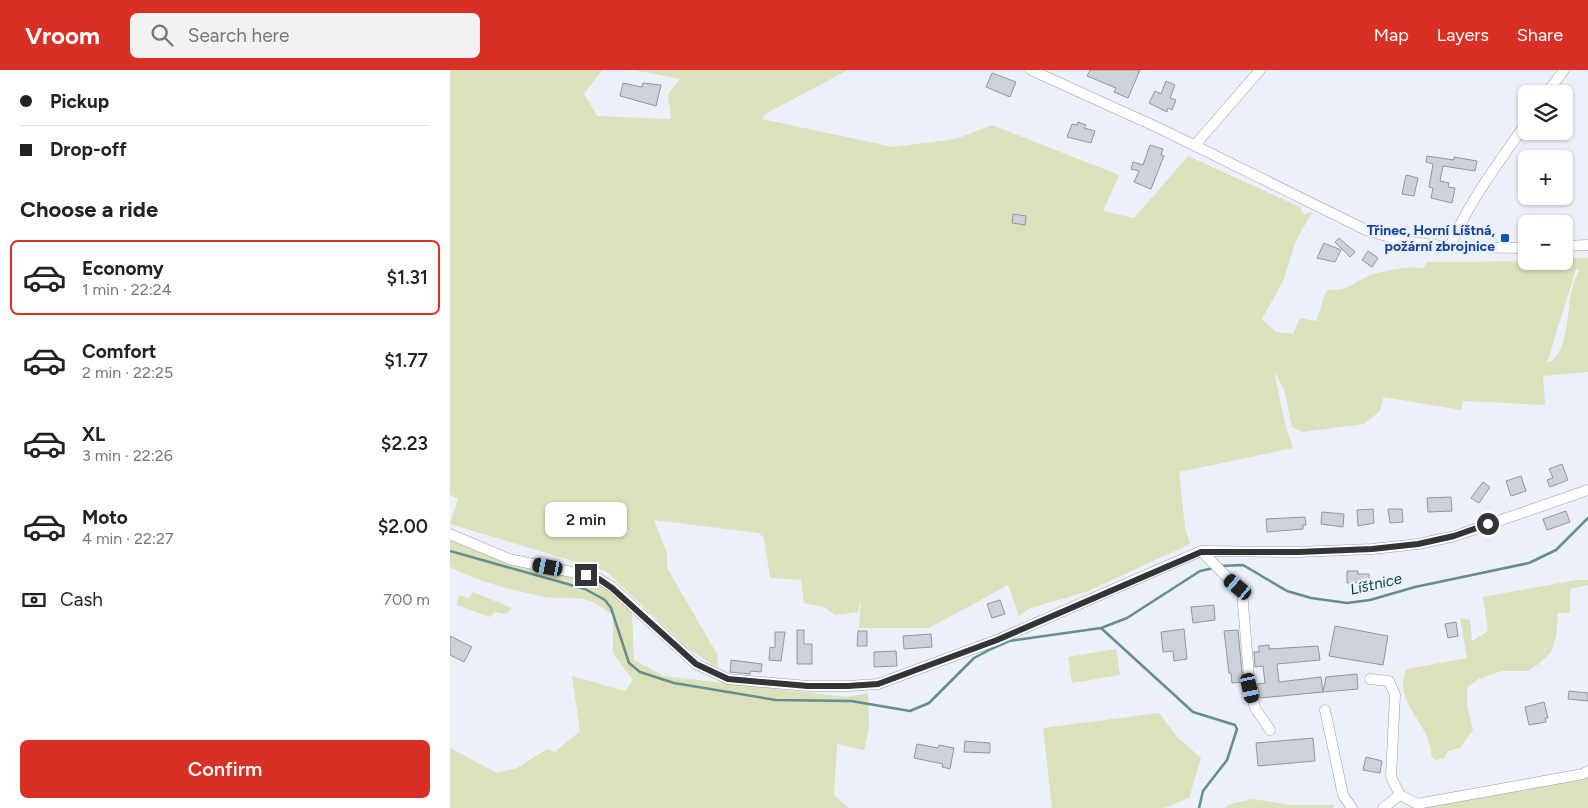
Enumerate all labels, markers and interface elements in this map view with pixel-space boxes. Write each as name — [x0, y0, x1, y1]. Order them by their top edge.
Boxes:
search box — [130, 13, 480, 58]
text: Vroom — [25, 21, 100, 50]
icon: search — [148, 21, 176, 49]
text: Search here — [188, 24, 289, 47]
text: Map — [1374, 24, 1409, 46]
text: Layers — [1437, 24, 1489, 46]
text: Share — [1517, 24, 1563, 46]
map controls — [1518, 85, 1573, 270]
button: layers — [1518, 85, 1573, 140]
text: Pickup — [50, 90, 109, 113]
text: Drop-off — [50, 138, 127, 161]
button: + — [1518, 150, 1573, 205]
text: Choose a ride — [20, 196, 158, 223]
button: − — [1518, 215, 1573, 270]
place label: Třinec, Horní Líštná, požární zbrojnice — [1367, 222, 1495, 255]
marker: Třinec, Horní Líštná, požární zbrojnice — [1499, 232, 1511, 244]
icon: car — [22, 255, 67, 300]
text: Economy — [82, 257, 164, 280]
text: $1.31 — [387, 266, 428, 289]
text: 1 min · 22:24 — [82, 280, 172, 299]
icon: car — [22, 338, 67, 383]
text: Comfort — [82, 340, 157, 363]
text: $1.77 — [384, 349, 428, 372]
text: 2 min · 22:25 — [82, 363, 173, 382]
icon: car — [22, 421, 67, 466]
text: XL — [82, 423, 105, 446]
text: $2.23 — [381, 432, 428, 455]
text: 3 min · 22:26 — [82, 446, 173, 465]
callout: 2 min — [545, 502, 627, 538]
icon: car — [22, 504, 67, 549]
text: Moto — [82, 506, 128, 529]
text: 2 min — [566, 510, 606, 529]
route start — [1477, 513, 1499, 535]
text: $2.00 — [378, 515, 428, 538]
text: 4 min · 22:27 — [82, 529, 174, 548]
car — [531, 557, 564, 577]
route end — [575, 564, 597, 586]
water label: Líštnice — [1348, 569, 1404, 599]
car — [1221, 572, 1254, 602]
icon: cash — [20, 586, 48, 614]
text: Cash — [60, 588, 103, 611]
text: 700 m — [383, 590, 430, 609]
car — [1239, 672, 1260, 704]
button: Confirm — [20, 740, 430, 798]

